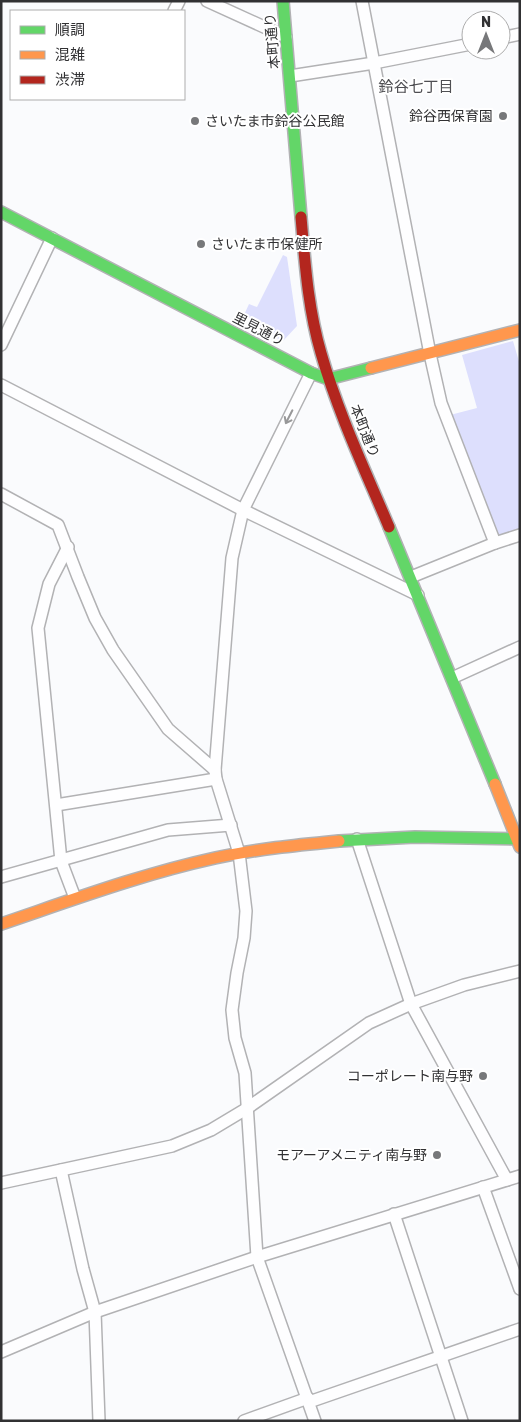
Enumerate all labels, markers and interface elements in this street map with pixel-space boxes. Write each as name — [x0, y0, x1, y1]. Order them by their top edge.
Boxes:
legend — [10, 10, 185, 100]
north arrow — [461, 10, 511, 60]
street label: 本町通り — [262, 12, 283, 70]
text: N — [481, 14, 491, 31]
text: 順調 — [55, 21, 85, 39]
text: 混雑 — [55, 46, 85, 64]
text: 渋滞 — [55, 71, 85, 89]
district label: 鈴谷七丁目 — [378, 78, 454, 96]
place label: 鈴谷西保育園 — [409, 108, 493, 125]
marker: 鈴谷西保育園 — [497, 110, 509, 122]
place label: さいたま市鈴谷公民館 — [205, 113, 345, 130]
marker: さいたま市鈴谷公民館 — [189, 115, 201, 127]
place label: さいたま市保健所 — [211, 236, 323, 253]
marker: さいたま市保健所 — [195, 238, 207, 250]
street label: 里見通り — [230, 309, 288, 350]
street label: 本町通り — [346, 402, 383, 460]
one-way arrow — [284, 409, 294, 424]
place label: コーポレート南与野 — [347, 1068, 473, 1085]
marker: コーポレート南与野 — [477, 1070, 489, 1082]
place label: モアーアメニティ南与野 — [276, 1147, 427, 1164]
marker: モアーアメニティ南与野 — [431, 1149, 443, 1161]

